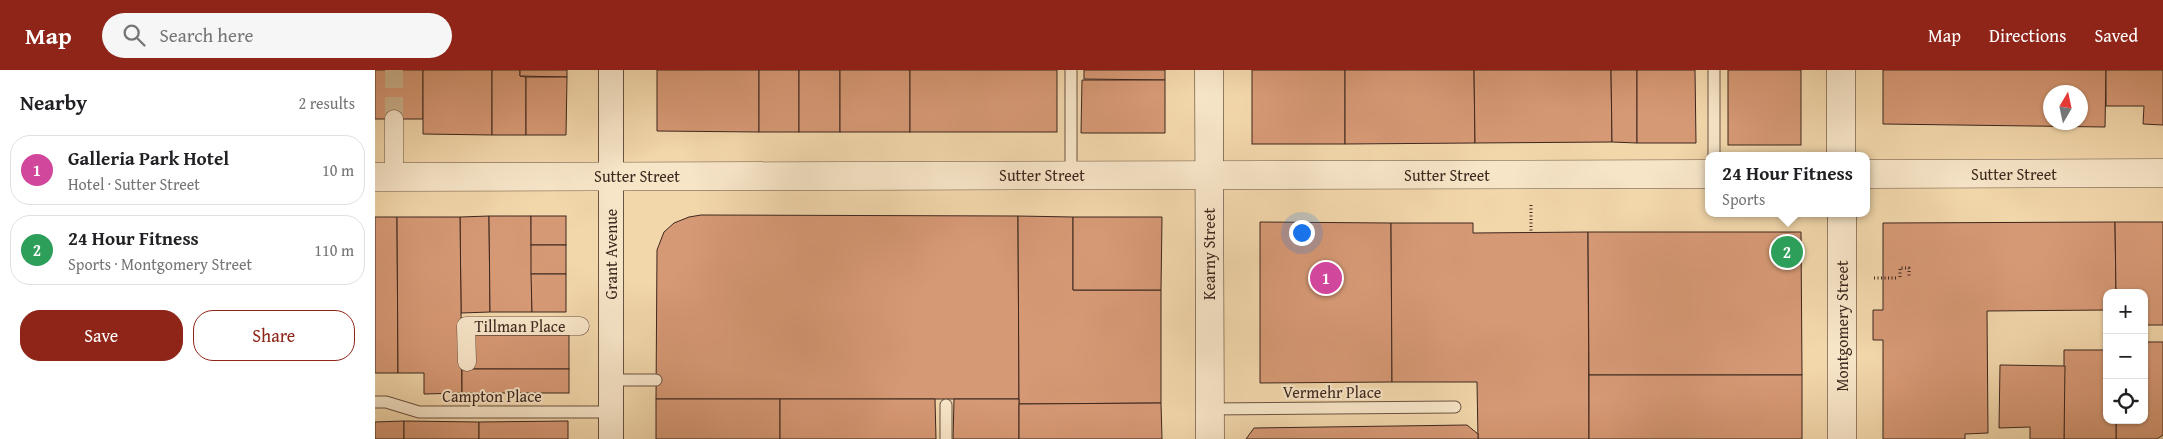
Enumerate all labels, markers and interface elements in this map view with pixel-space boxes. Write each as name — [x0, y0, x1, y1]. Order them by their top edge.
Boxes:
search box — [102, 13, 452, 58]
text: Map — [25, 18, 72, 53]
icon: search — [120, 21, 148, 49]
text: Search here — [160, 21, 253, 49]
text: Map — [1928, 22, 1961, 49]
text: Directions — [1989, 22, 2066, 49]
text: Saved — [2094, 22, 2138, 49]
north arrow — [2043, 85, 2088, 130]
text: Nearby — [20, 87, 87, 118]
text: 2 results — [298, 91, 355, 115]
text: Galleria Park Hotel — [68, 144, 229, 172]
popup — [1705, 152, 1870, 217]
text: 1 — [33, 158, 41, 182]
text: 10 m — [322, 158, 354, 182]
text: 24 Hour Fitness — [1722, 159, 1853, 187]
street label: Sutter Street — [1971, 162, 2057, 186]
street label: Sutter Street — [999, 163, 1085, 187]
street label: Sutter Street — [1404, 163, 1490, 187]
street label: Sutter Street — [594, 164, 680, 188]
text: Hotel · Sutter Street — [68, 172, 200, 196]
text: Sports — [1722, 187, 1765, 211]
street label: Kearny Street — [1197, 208, 1221, 300]
street label: Grant Avenue — [599, 209, 623, 299]
your location — [1289, 220, 1315, 246]
text: 24 Hour Fitness — [68, 224, 199, 252]
pin: 2 — [1771, 233, 1803, 271]
text: 2 — [33, 238, 41, 262]
text: 110 m — [314, 238, 354, 262]
text: Sports · Montgomery Street — [68, 252, 252, 276]
pin: 1 — [1310, 259, 1342, 297]
street label: Montgomery Street — [1830, 260, 1854, 392]
map controls — [2103, 289, 2148, 424]
button: + — [2103, 289, 2148, 334]
button: Save — [20, 310, 183, 361]
button: Share — [193, 310, 355, 361]
street label: Tillman Place — [475, 314, 565, 338]
button: − — [2103, 334, 2148, 379]
button: locate — [2103, 379, 2148, 424]
street label: Vermehr Place — [1283, 380, 1381, 404]
street label: Campton Place — [442, 384, 542, 408]

